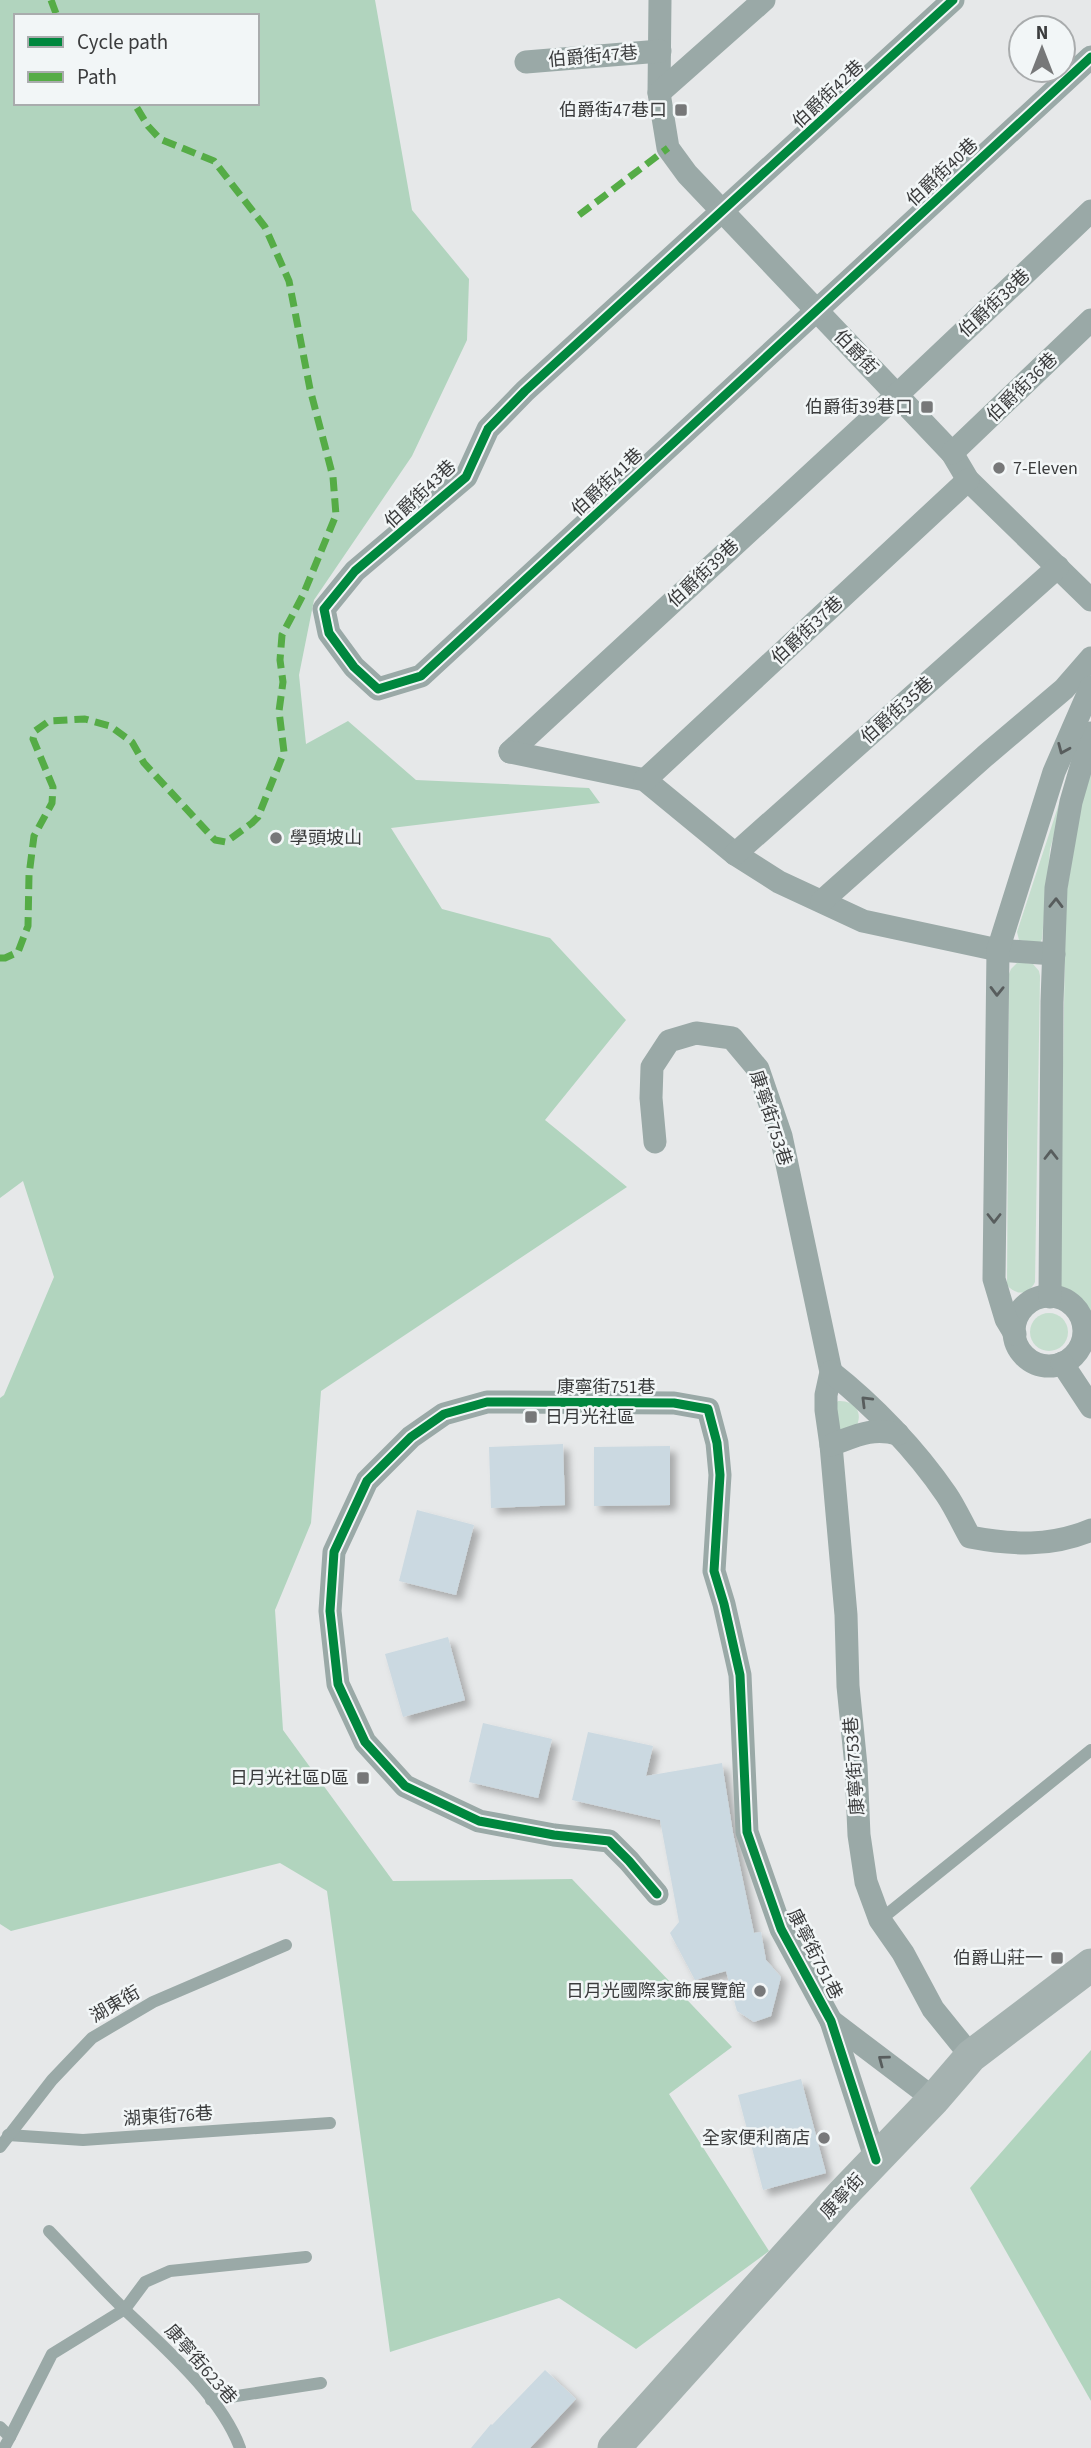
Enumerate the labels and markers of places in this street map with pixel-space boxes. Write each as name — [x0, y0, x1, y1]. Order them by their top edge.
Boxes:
place label: 伯爵街47巷口 — [559, 98, 667, 123]
marker: 伯爵街47巷口 — [673, 102, 689, 118]
place label: 伯爵街39巷口 — [805, 395, 913, 420]
marker: 伯爵街39巷口 — [919, 399, 935, 415]
place label: 7-Eleven — [1013, 456, 1078, 481]
marker: 7-Eleven — [991, 460, 1007, 476]
place label: 學頭坡山 — [290, 826, 362, 851]
marker: 學頭坡山 — [268, 830, 284, 846]
place label: 日月光社區 — [545, 1405, 635, 1430]
marker: 日月光社區 — [523, 1409, 539, 1425]
place label: 日月光社區D區 — [230, 1766, 349, 1791]
marker: 日月光社區D區 — [355, 1770, 371, 1786]
place label: 伯爵山莊一 — [953, 1946, 1043, 1971]
marker: 伯爵山莊一 — [1049, 1950, 1065, 1966]
place label: 日月光國際家飾展覽館 — [566, 1979, 746, 2004]
marker: 日月光國際家飾展覽館 — [752, 1983, 768, 1999]
place label: 全家便利商店 — [702, 2126, 810, 2151]
marker: 全家便利商店 — [816, 2130, 832, 2146]

